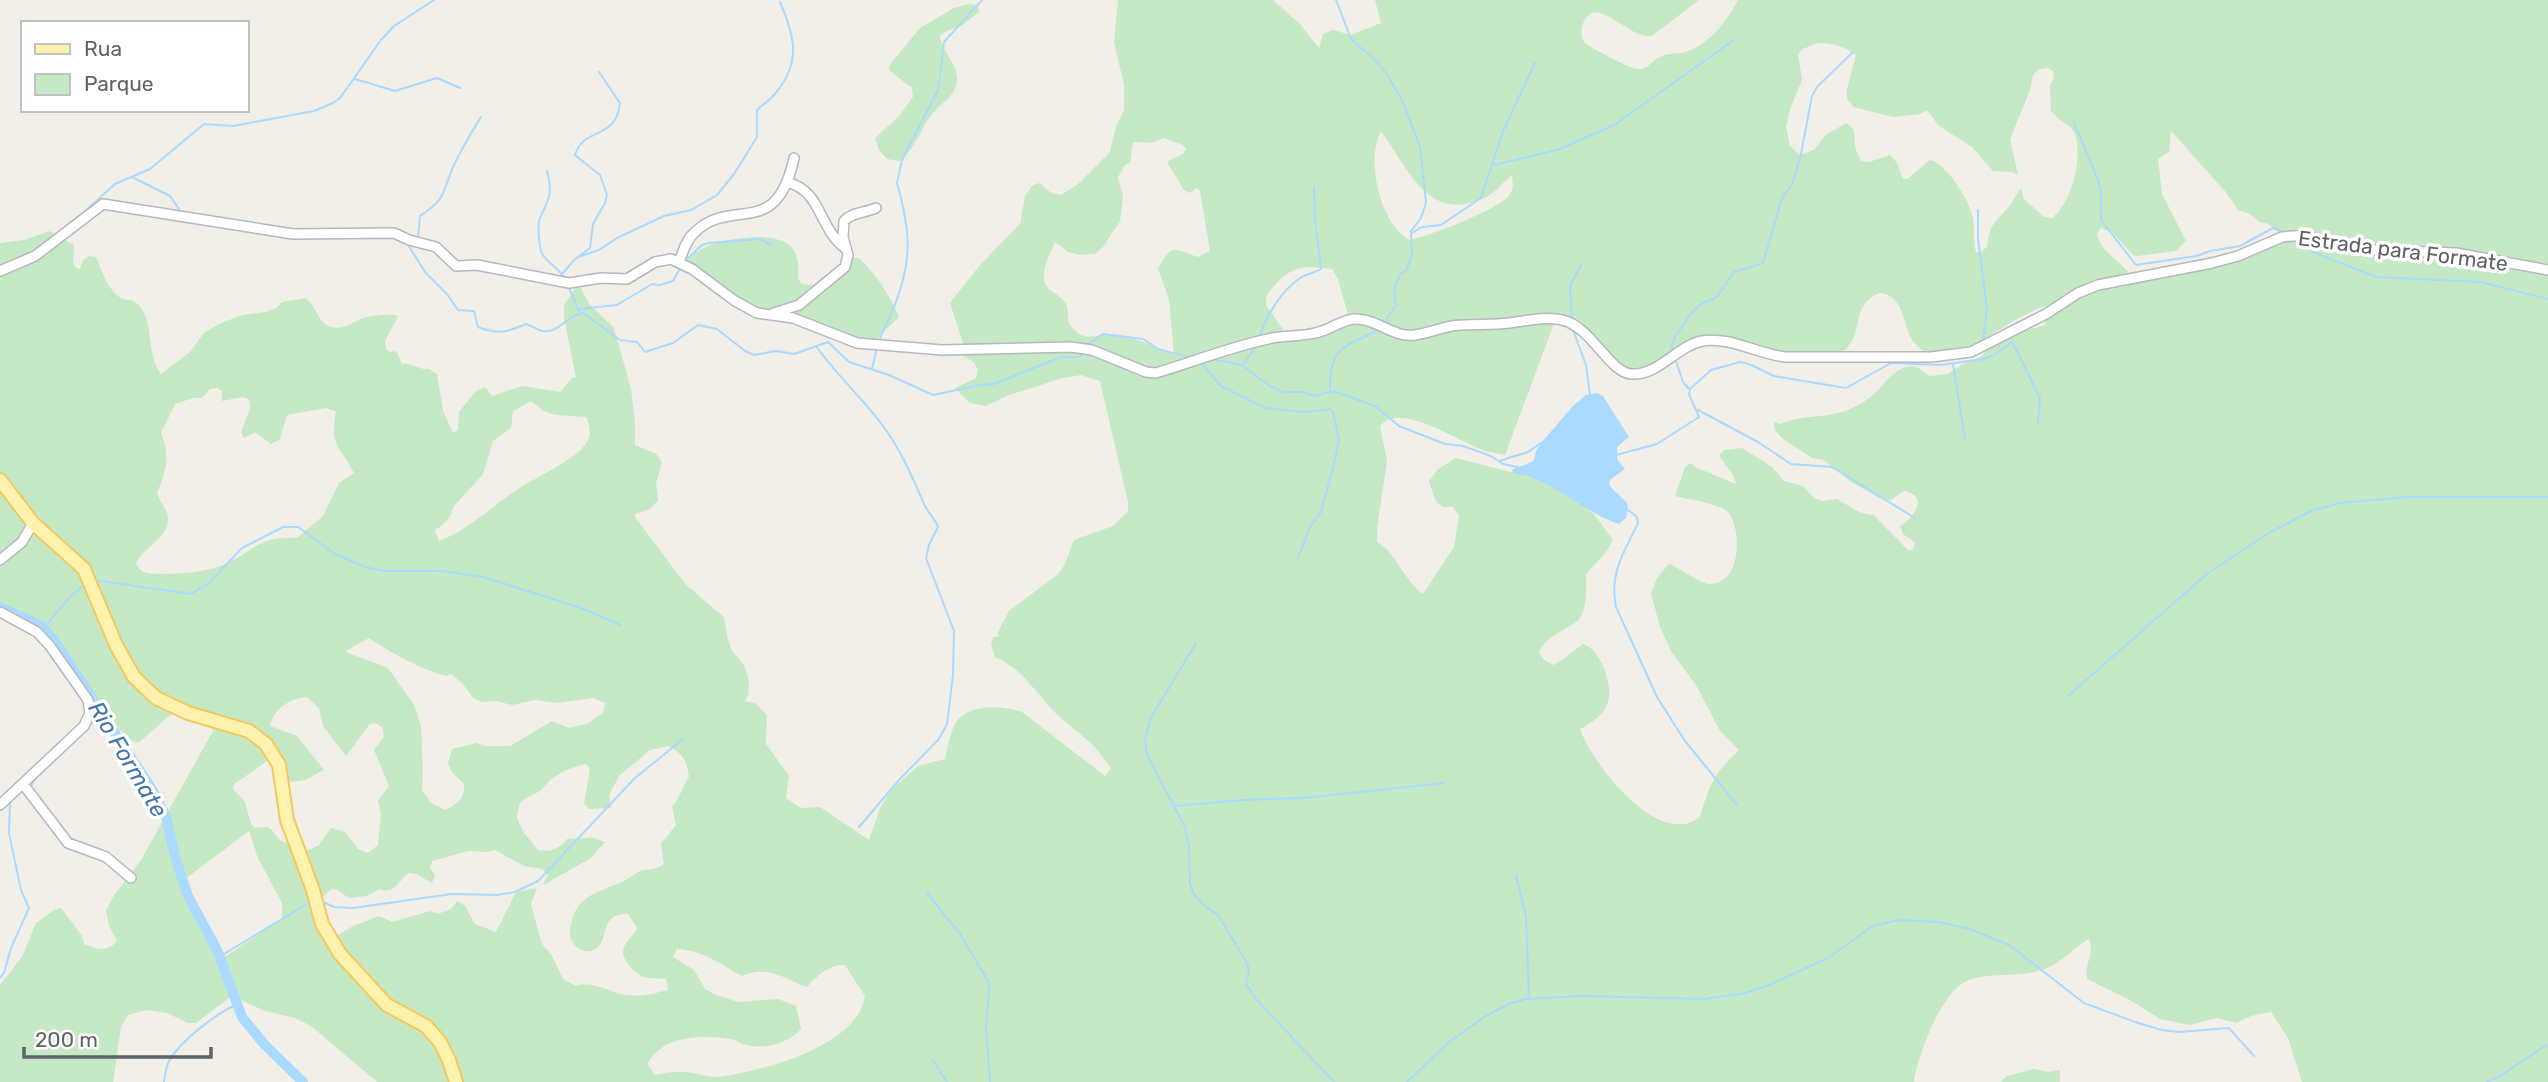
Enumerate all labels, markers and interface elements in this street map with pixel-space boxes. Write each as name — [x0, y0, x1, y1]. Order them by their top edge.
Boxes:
legend — [21, 21, 248, 112]
text: Rua — [84, 36, 122, 61]
text: Parque — [84, 71, 154, 96]
street label: Estrada para Formate — [2297, 225, 2509, 276]
water label: Rio Formate — [82, 696, 174, 822]
scale bar — [24, 1016, 212, 1060]
text: 200 m — [35, 1027, 98, 1052]

